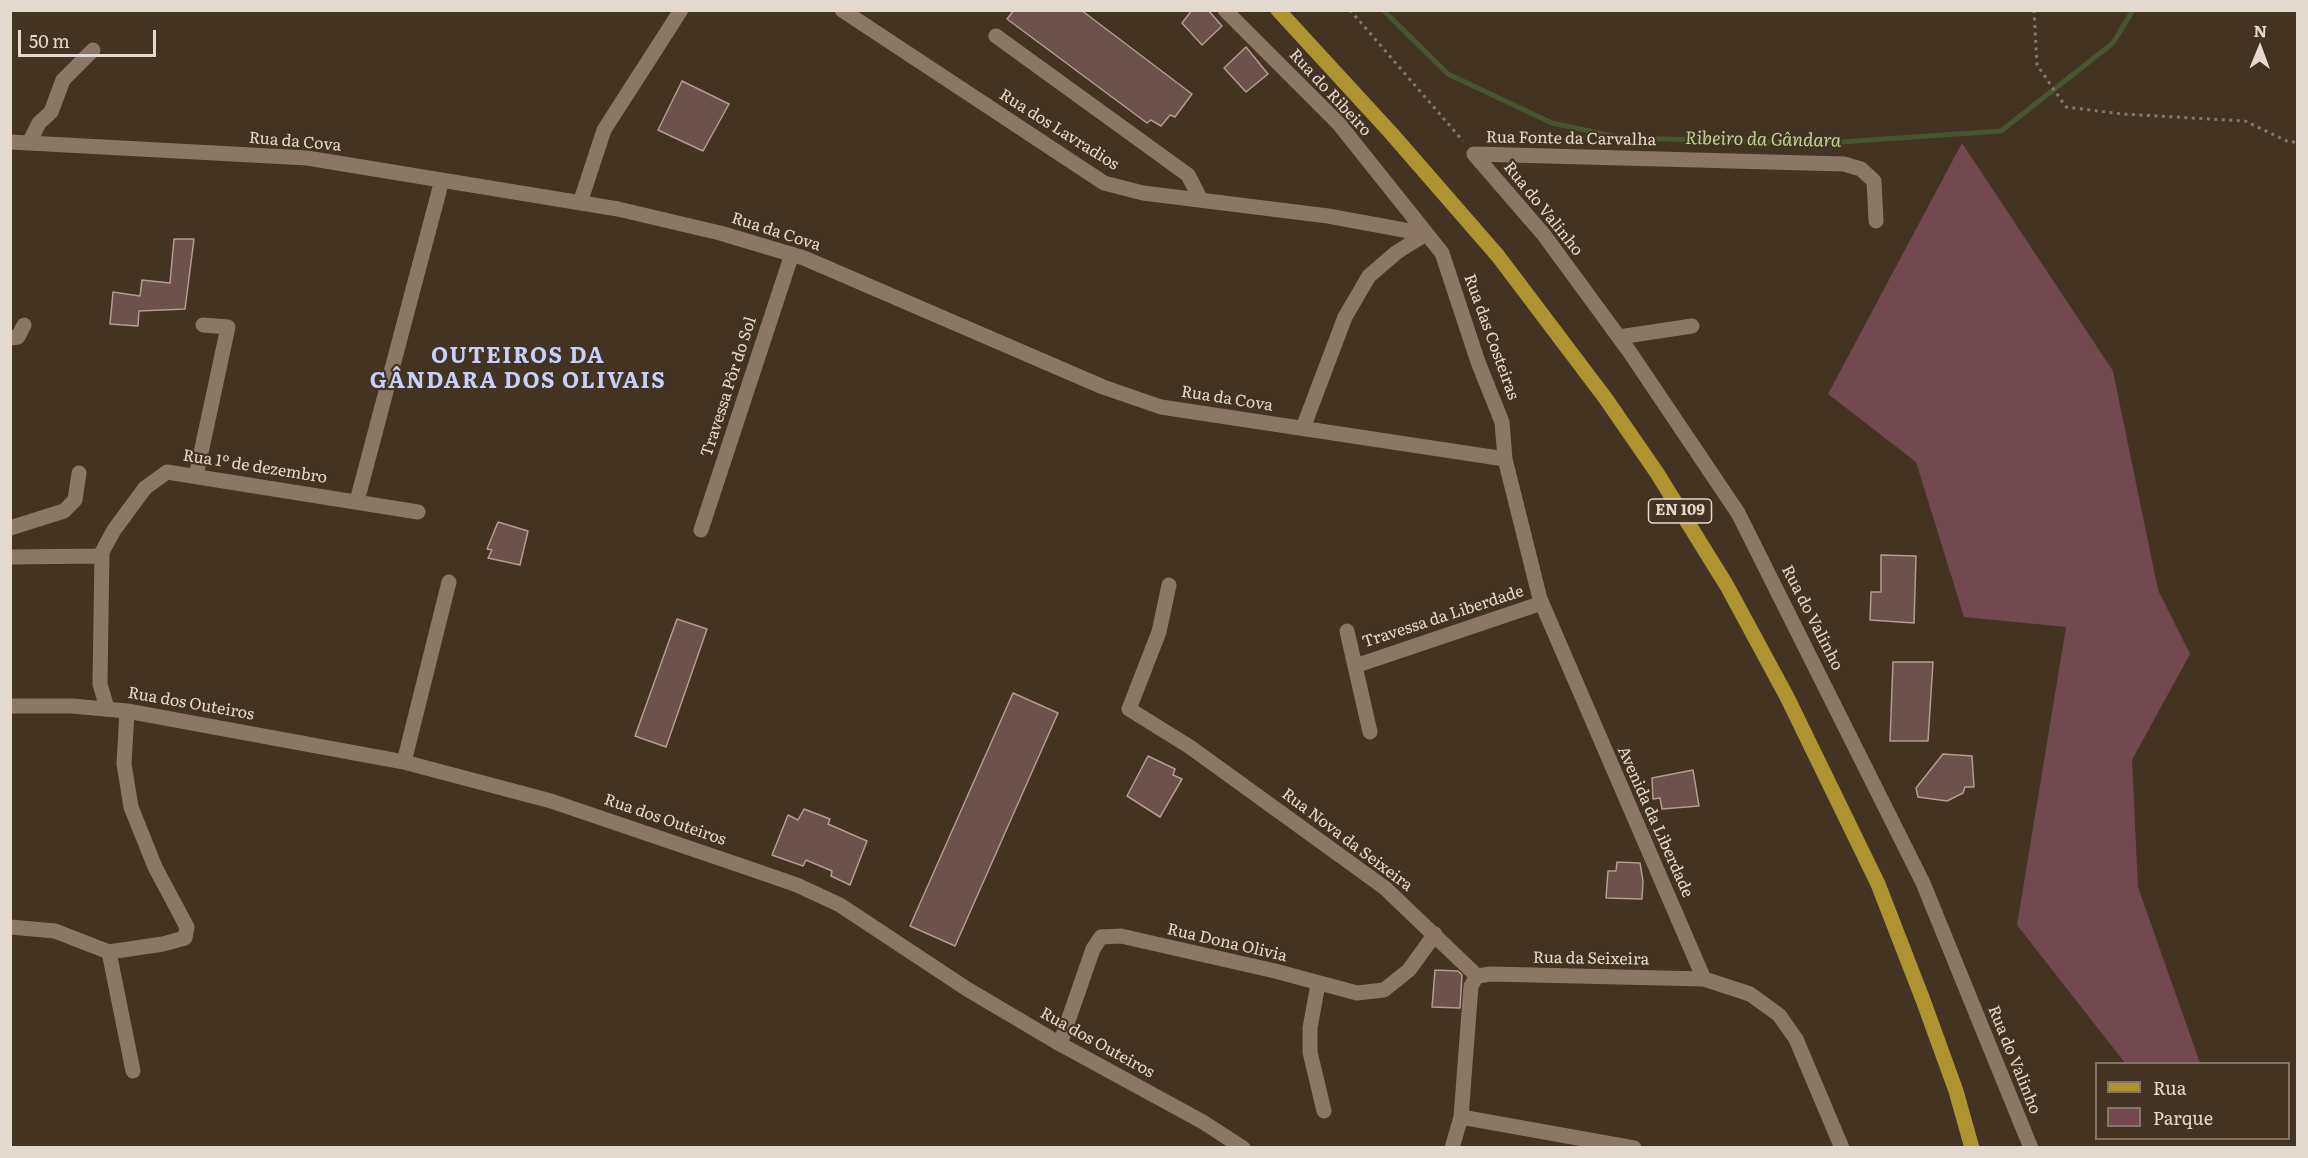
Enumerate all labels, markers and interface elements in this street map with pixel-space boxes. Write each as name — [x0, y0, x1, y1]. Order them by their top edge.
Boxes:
scale bar — [21, 18, 159, 56]
north arrow — [2230, 18, 2290, 78]
text: N — [2253, 18, 2267, 42]
text: 50 m — [29, 27, 70, 54]
street label: Rua do Ribeiro — [1285, 46, 1375, 140]
street label: Rua dos Lavradios — [996, 85, 1122, 175]
street label: Rua da Cova — [248, 128, 342, 156]
street label: Rua Fonte da Carvalha — [1486, 128, 1656, 150]
water label: Ribeiro da Gândara — [1685, 128, 1841, 152]
street label: Rua do Valinho — [1499, 158, 1587, 260]
street label: Rua da Cova — [729, 209, 823, 255]
street label: Rua das Costeiras — [1459, 272, 1523, 402]
street label: Travessa Pôr do Sol — [697, 314, 761, 460]
district label: OUTEIROS DA GÂNDARA DOS OLIVAIS — [370, 344, 666, 396]
street label: Rua da Cova — [1180, 382, 1274, 416]
street label: Rua 1º de dezembro — [182, 446, 328, 488]
road number: EN 109 — [1648, 499, 1712, 523]
street label: Rua do Valinho — [1777, 562, 1847, 674]
street label: Travessa da Liberdade — [1360, 582, 1526, 652]
street label: Rua dos Outeiros — [126, 683, 256, 725]
street label: Avenida da Liberdade — [1613, 743, 1697, 901]
street label: Rua Nova da Seixeira — [1278, 784, 1416, 896]
street label: Rua dos Outeiros — [602, 790, 728, 850]
street label: Rua Dona Olivia — [1165, 920, 1289, 966]
street label: Rua da Seixeira — [1533, 948, 1649, 970]
street label: Rua do Valinho — [1983, 1003, 2045, 1117]
street label: Rua dos Outeiros — [1037, 1004, 1157, 1082]
legend — [2095, 1062, 2290, 1140]
text: Rua — [2153, 1074, 2186, 1101]
text: Parque — [2153, 1104, 2213, 1131]

